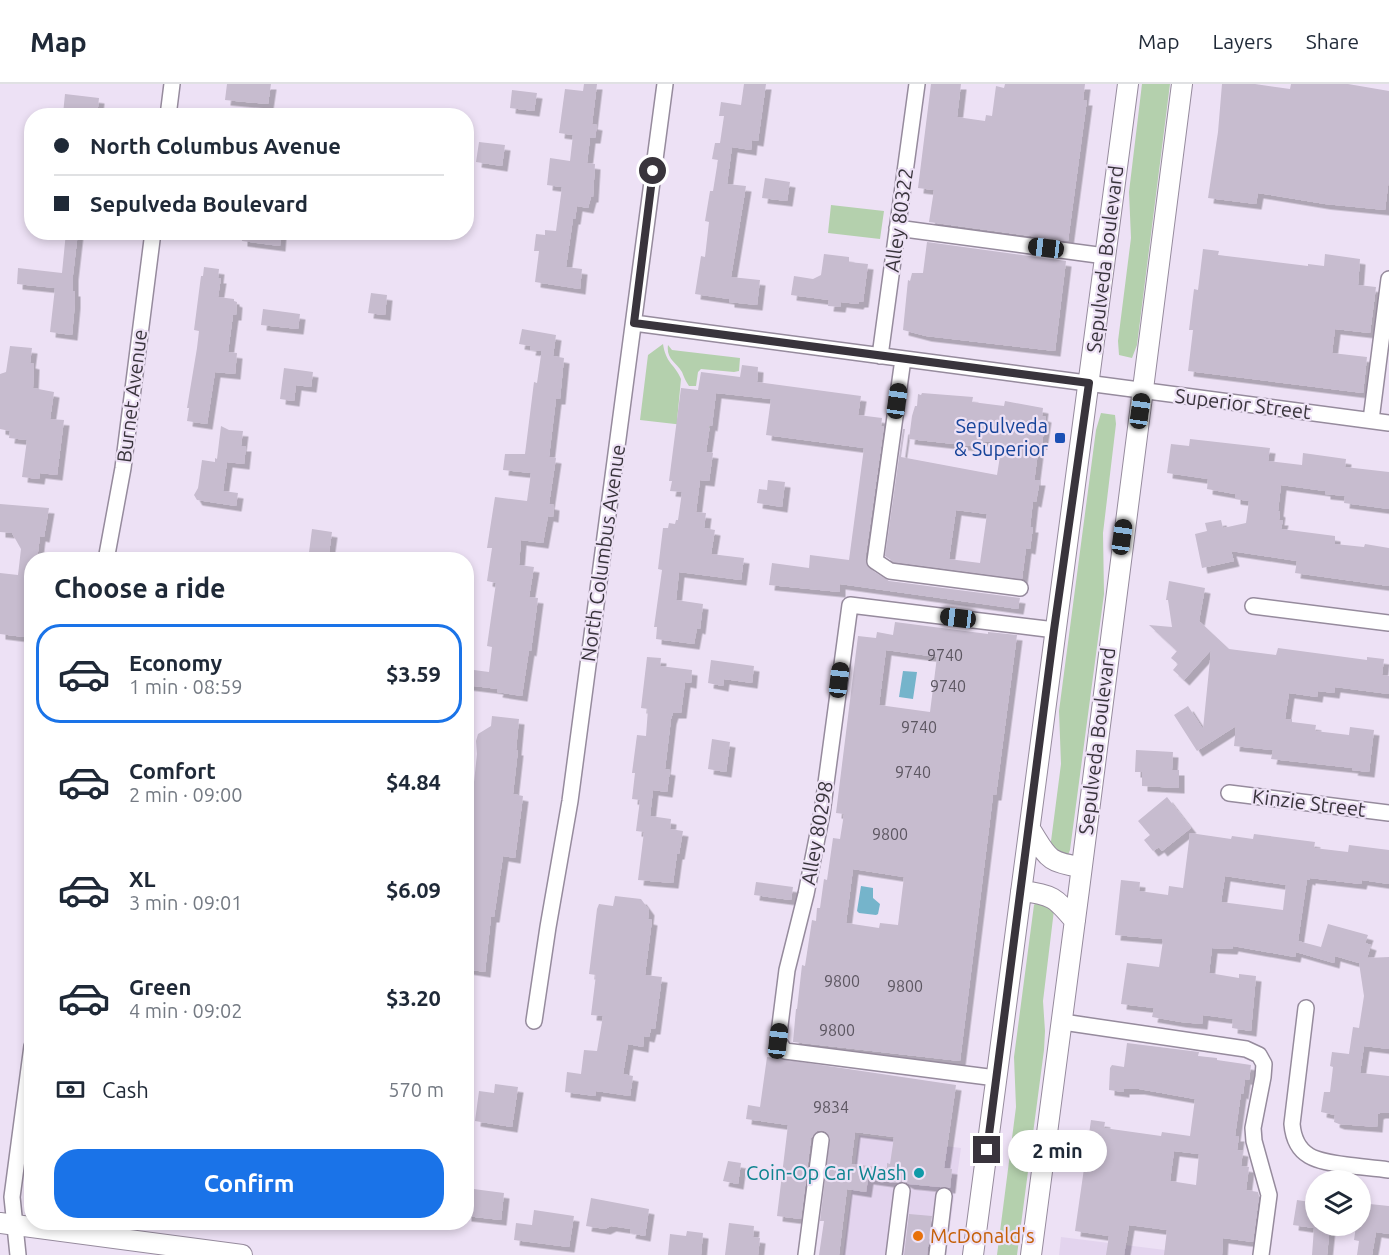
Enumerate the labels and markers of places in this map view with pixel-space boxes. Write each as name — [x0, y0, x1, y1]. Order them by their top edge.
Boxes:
place label: Sepulveda & Superior — [954, 414, 1048, 460]
marker: Sepulveda & Superior — [1053, 431, 1067, 445]
place label: Coin-Op Car Wash — [746, 1161, 907, 1184]
marker: Coin-Op Car Wash — [912, 1166, 926, 1180]
place label: McDonald's — [930, 1224, 1035, 1247]
marker: McDonald's — [911, 1229, 925, 1243]

